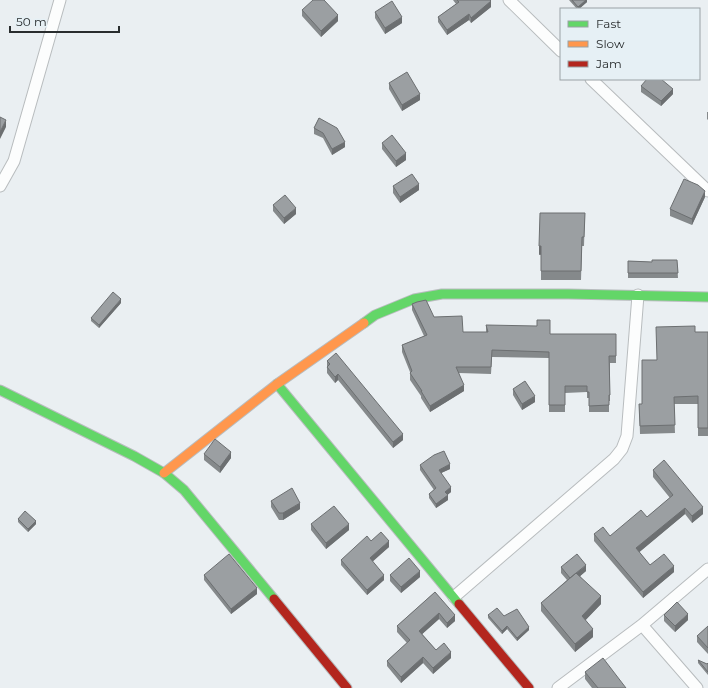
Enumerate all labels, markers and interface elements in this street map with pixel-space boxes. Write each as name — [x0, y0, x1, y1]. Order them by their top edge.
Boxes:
scale bar — [10, 8, 119, 34]
legend — [560, 8, 700, 80]
text: 50 m — [16, 14, 47, 29]
text: Fast — [596, 16, 621, 31]
text: Slow — [596, 36, 625, 51]
text: Jam — [595, 56, 622, 71]

